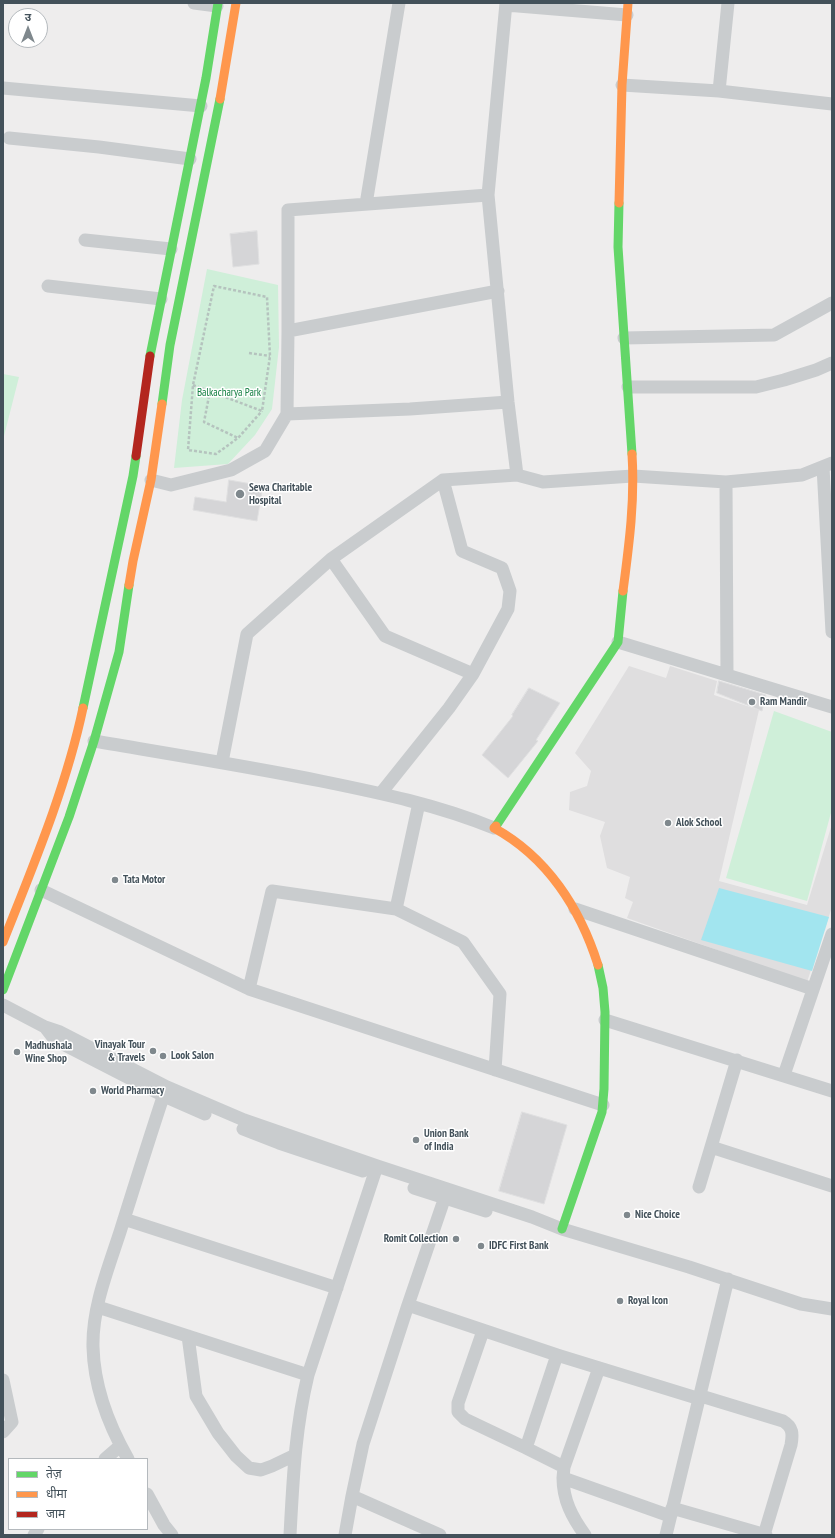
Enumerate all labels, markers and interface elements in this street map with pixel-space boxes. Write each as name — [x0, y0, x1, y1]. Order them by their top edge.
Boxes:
north arrow — [8, 8, 48, 48]
text: उ — [25, 10, 31, 24]
park label: Balkacharya Park — [197, 386, 261, 400]
place label: Sewa Charitable Hospital — [249, 481, 312, 507]
marker: Sewa Charitable Hospital — [234, 488, 246, 500]
place label: Ram Mandir — [760, 695, 807, 709]
marker: Ram Mandir — [747, 697, 757, 707]
place label: Alok School — [676, 816, 722, 830]
marker: Alok School — [663, 818, 673, 828]
place label: Tata Motor — [123, 873, 165, 887]
marker: Tata Motor — [110, 875, 120, 885]
place label: Vinayak Tour & Travels — [95, 1038, 145, 1064]
place label: Madhushala Wine Shop — [25, 1039, 72, 1065]
marker: Vinayak Tour & Travels — [148, 1046, 158, 1056]
marker: Madhushala Wine Shop — [12, 1047, 22, 1057]
place label: Look Salon — [171, 1049, 214, 1063]
marker: Look Salon — [158, 1051, 168, 1061]
place label: World Pharmacy — [101, 1084, 164, 1098]
marker: World Pharmacy — [88, 1086, 98, 1096]
place label: Union Bank of India — [424, 1127, 469, 1153]
marker: Union Bank of India — [411, 1135, 421, 1145]
place label: Nice Choice — [635, 1208, 680, 1222]
marker: Nice Choice — [622, 1210, 632, 1220]
place label: Romit Collection — [384, 1232, 448, 1246]
marker: Romit Collection — [451, 1234, 461, 1244]
place label: IDFC First Bank — [489, 1239, 548, 1253]
marker: IDFC First Bank — [476, 1241, 486, 1251]
place label: Royal Icon — [628, 1294, 668, 1308]
marker: Royal Icon — [615, 1296, 625, 1306]
legend — [8, 1458, 148, 1530]
text: तेज़ — [46, 1466, 62, 1481]
text: धीमा — [46, 1486, 67, 1501]
text: जाम — [46, 1506, 65, 1521]

